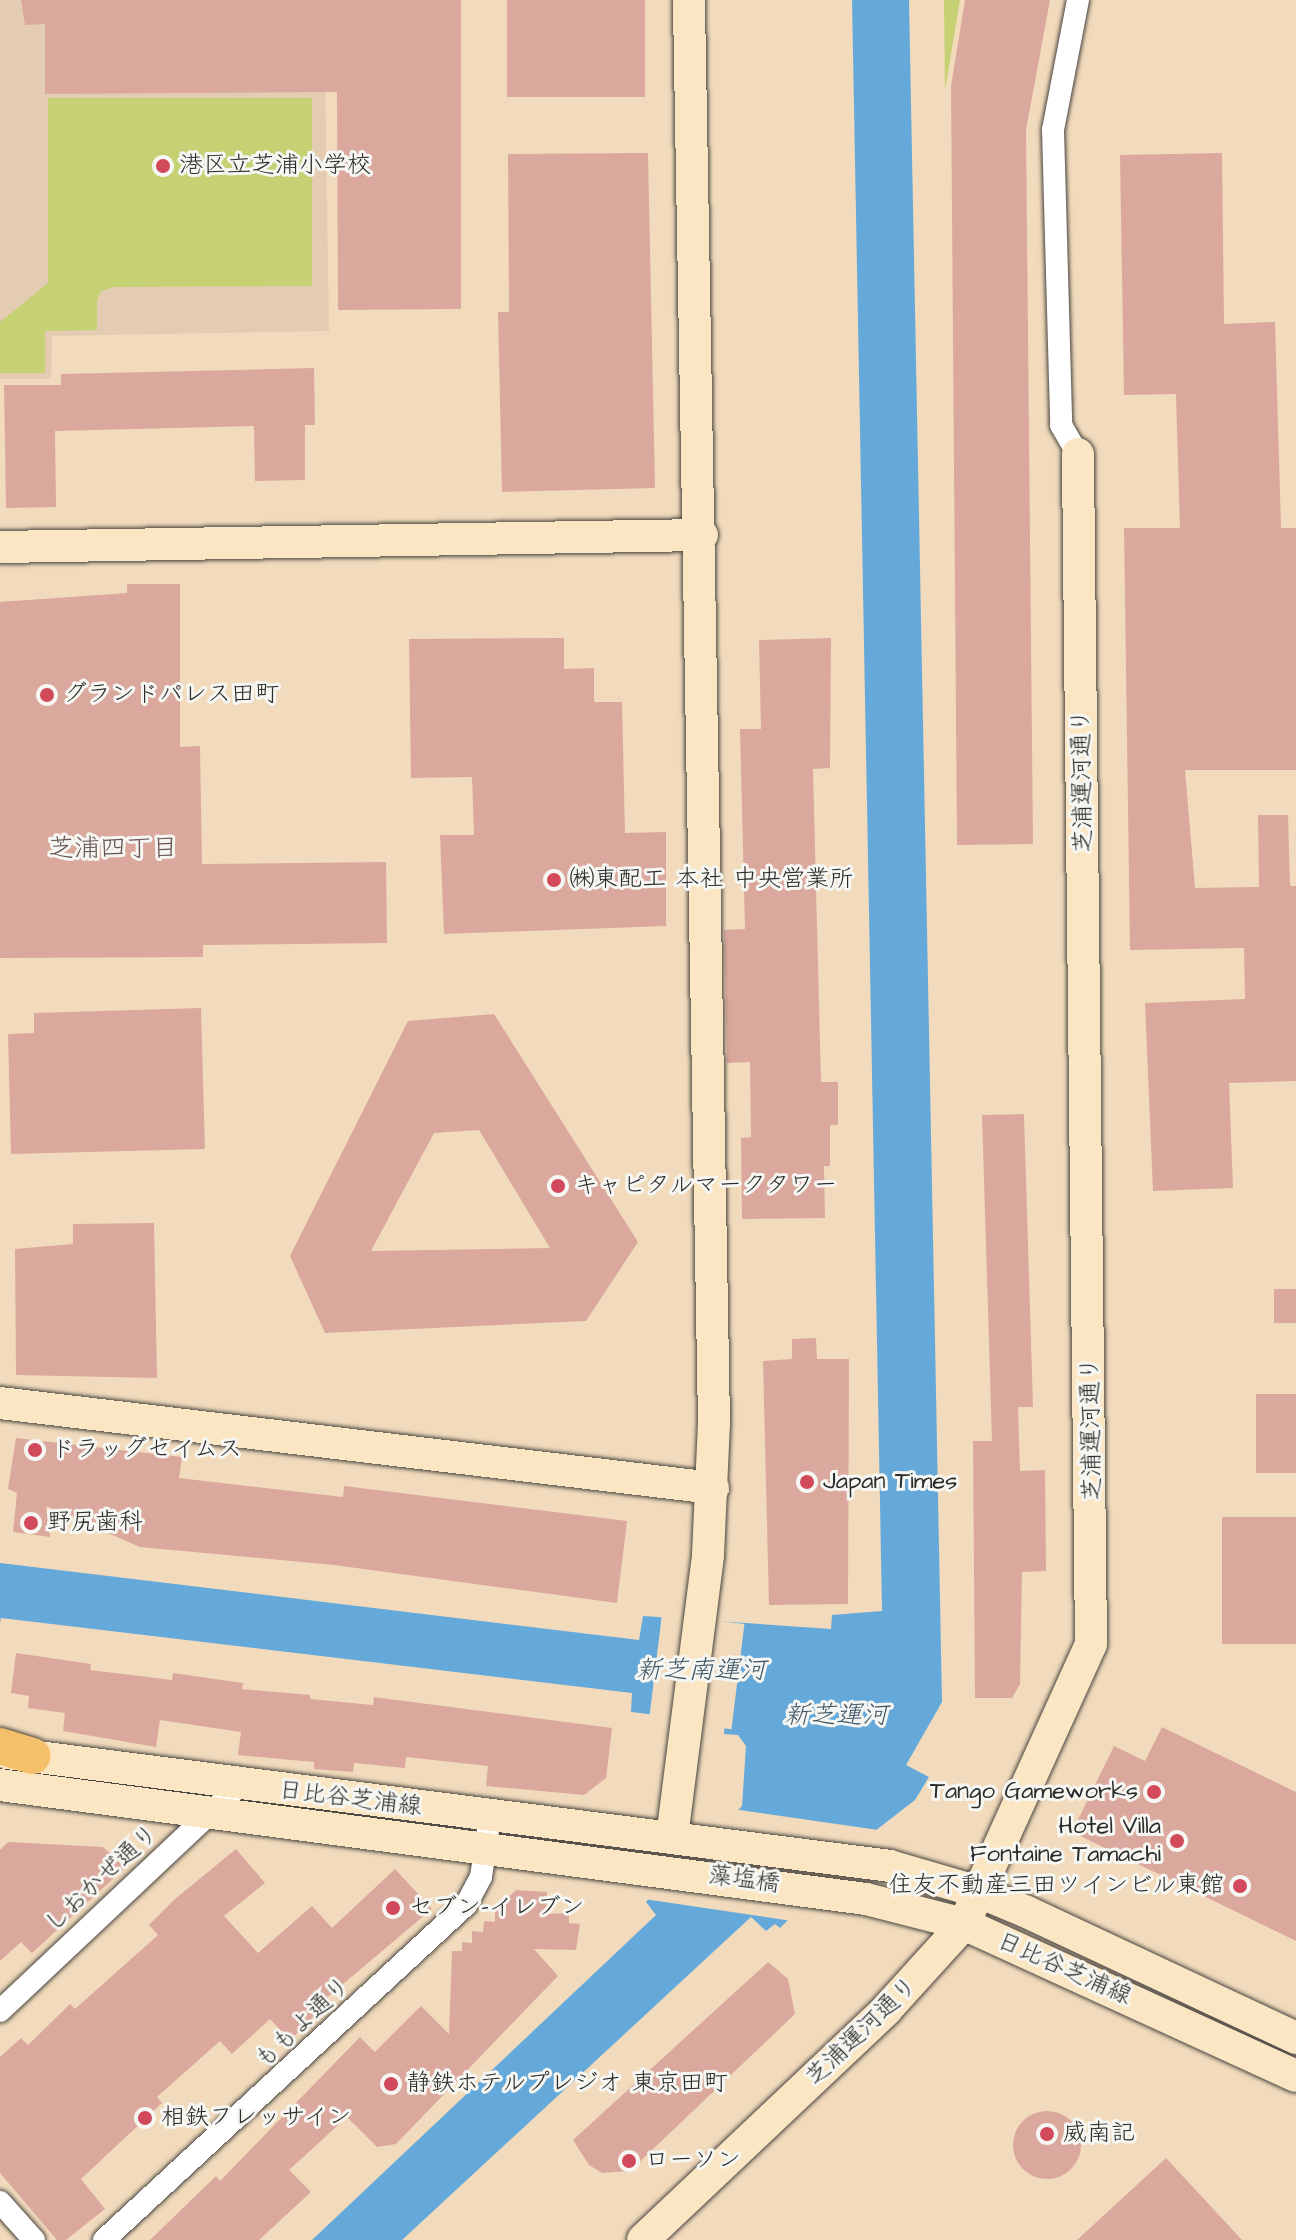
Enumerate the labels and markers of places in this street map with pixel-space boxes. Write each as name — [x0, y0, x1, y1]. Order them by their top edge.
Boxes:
place label: 港区立芝浦小学校 — [179, 152, 371, 180]
marker: 港区立芝浦小学校 — [154, 157, 172, 175]
place label: グランドパレス田町 — [63, 681, 279, 709]
marker: グランドパレス田町 — [38, 686, 56, 704]
place label: ㈱東配工 本社 中央営業所 — [570, 866, 853, 894]
marker: ㈱東配工 本社 中央営業所 — [545, 871, 563, 889]
place label: キャピタルマークタワー — [574, 1172, 838, 1200]
marker: キャピタルマークタワー — [549, 1177, 567, 1195]
place label: ドラッグセイムス — [51, 1436, 243, 1464]
marker: ドラッグセイムス — [26, 1441, 44, 1459]
place label: Japan Times — [823, 1468, 957, 1496]
marker: Japan Times — [798, 1473, 816, 1491]
place label: 野尻歯科 — [47, 1509, 143, 1537]
marker: 野尻歯科 — [22, 1514, 40, 1532]
place label: Tango Gameworks — [930, 1778, 1138, 1806]
marker: Tango Gameworks — [1145, 1783, 1163, 1801]
place label: Hotel Villa Fontaine Tamachi — [970, 1813, 1161, 1869]
marker: Hotel Villa Fontaine Tamachi — [1168, 1832, 1186, 1850]
place label: 住友不動産三田ツインビル東館 — [888, 1872, 1224, 1900]
marker: 住友不動産三田ツインビル東館 — [1231, 1877, 1249, 1895]
place label: セブン-イレブン — [409, 1894, 584, 1922]
marker: セブン-イレブン — [384, 1899, 402, 1917]
place label: 静鉄ホテルプレジオ 東京田町 — [407, 2070, 729, 2098]
marker: 静鉄ホテルプレジオ 東京田町 — [382, 2075, 400, 2093]
place label: 相鉄フレッサイン — [161, 2104, 353, 2132]
marker: 相鉄フレッサイン — [136, 2109, 154, 2127]
place label: 威南記 — [1063, 2120, 1135, 2148]
marker: 威南記 — [1038, 2125, 1056, 2143]
place label: ローソン — [645, 2147, 741, 2175]
marker: ローソン — [620, 2152, 638, 2170]

